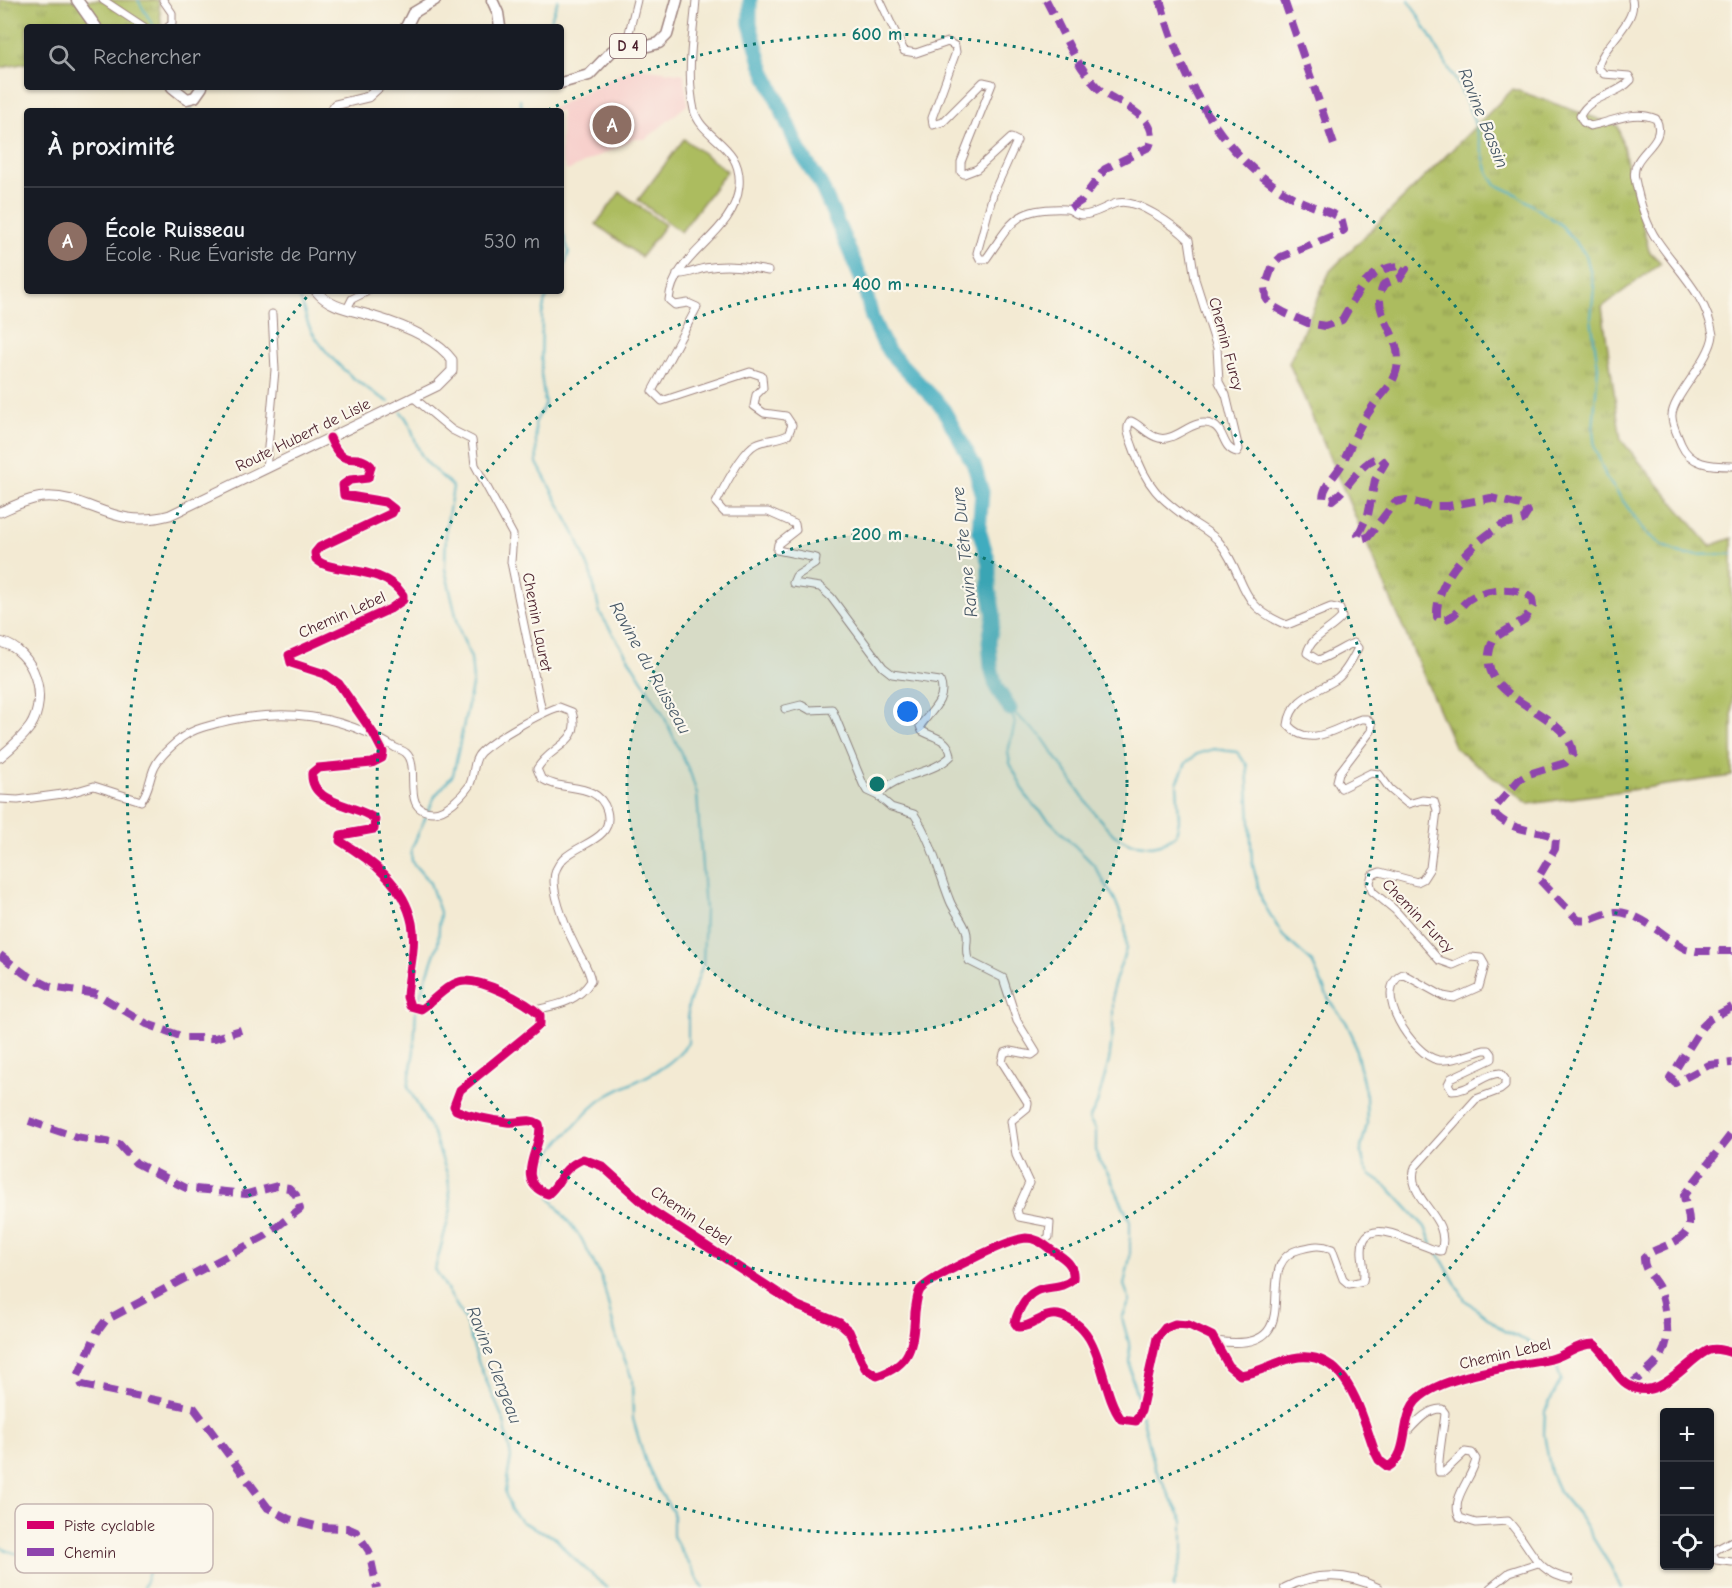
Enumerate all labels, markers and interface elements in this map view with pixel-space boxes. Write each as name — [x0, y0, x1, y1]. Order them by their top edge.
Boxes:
search box — [24, 24, 564, 90]
text: 600 m — [852, 24, 902, 45]
road number: D 4 — [610, 34, 646, 58]
icon: search — [45, 41, 78, 74]
text: Rechercher — [93, 44, 201, 70]
water label: Ravine Bassin — [1453, 65, 1513, 171]
pin: A — [592, 102, 632, 148]
text: À proximité — [48, 132, 175, 162]
text: École Ruisseau — [105, 217, 245, 243]
text: A — [62, 230, 73, 253]
text: 530 m — [484, 230, 540, 253]
text: École · Rue Évariste de Parny — [105, 243, 356, 266]
text: 400 m — [852, 274, 902, 295]
street label: Chemin Furcy — [1205, 295, 1247, 393]
street label: Route Hubert de Lisle — [233, 395, 373, 475]
water label: Ravine Tête Dure — [948, 486, 982, 618]
text: 200 m — [852, 524, 902, 545]
street label: Chemin Lauret — [519, 571, 555, 673]
street label: Chemin Lebel — [296, 588, 388, 642]
water label: Ravine du Ruisseau — [605, 598, 695, 738]
your location — [893, 697, 922, 726]
centre of rings — [867, 774, 887, 794]
street label: Chemin Furcy — [1378, 875, 1458, 957]
street label: Chemin Lebel — [647, 1182, 735, 1250]
water label: Ravine Clergeau — [462, 1303, 526, 1427]
street label: Chemin Lebel — [1458, 1335, 1552, 1373]
map controls — [1660, 1408, 1714, 1570]
button: + — [1660, 1408, 1714, 1462]
button: − — [1660, 1462, 1714, 1516]
legend — [15, 1504, 213, 1573]
button: locate — [1660, 1516, 1714, 1570]
text: Piste cyclable — [64, 1517, 155, 1535]
text: Chemin — [64, 1544, 116, 1562]

